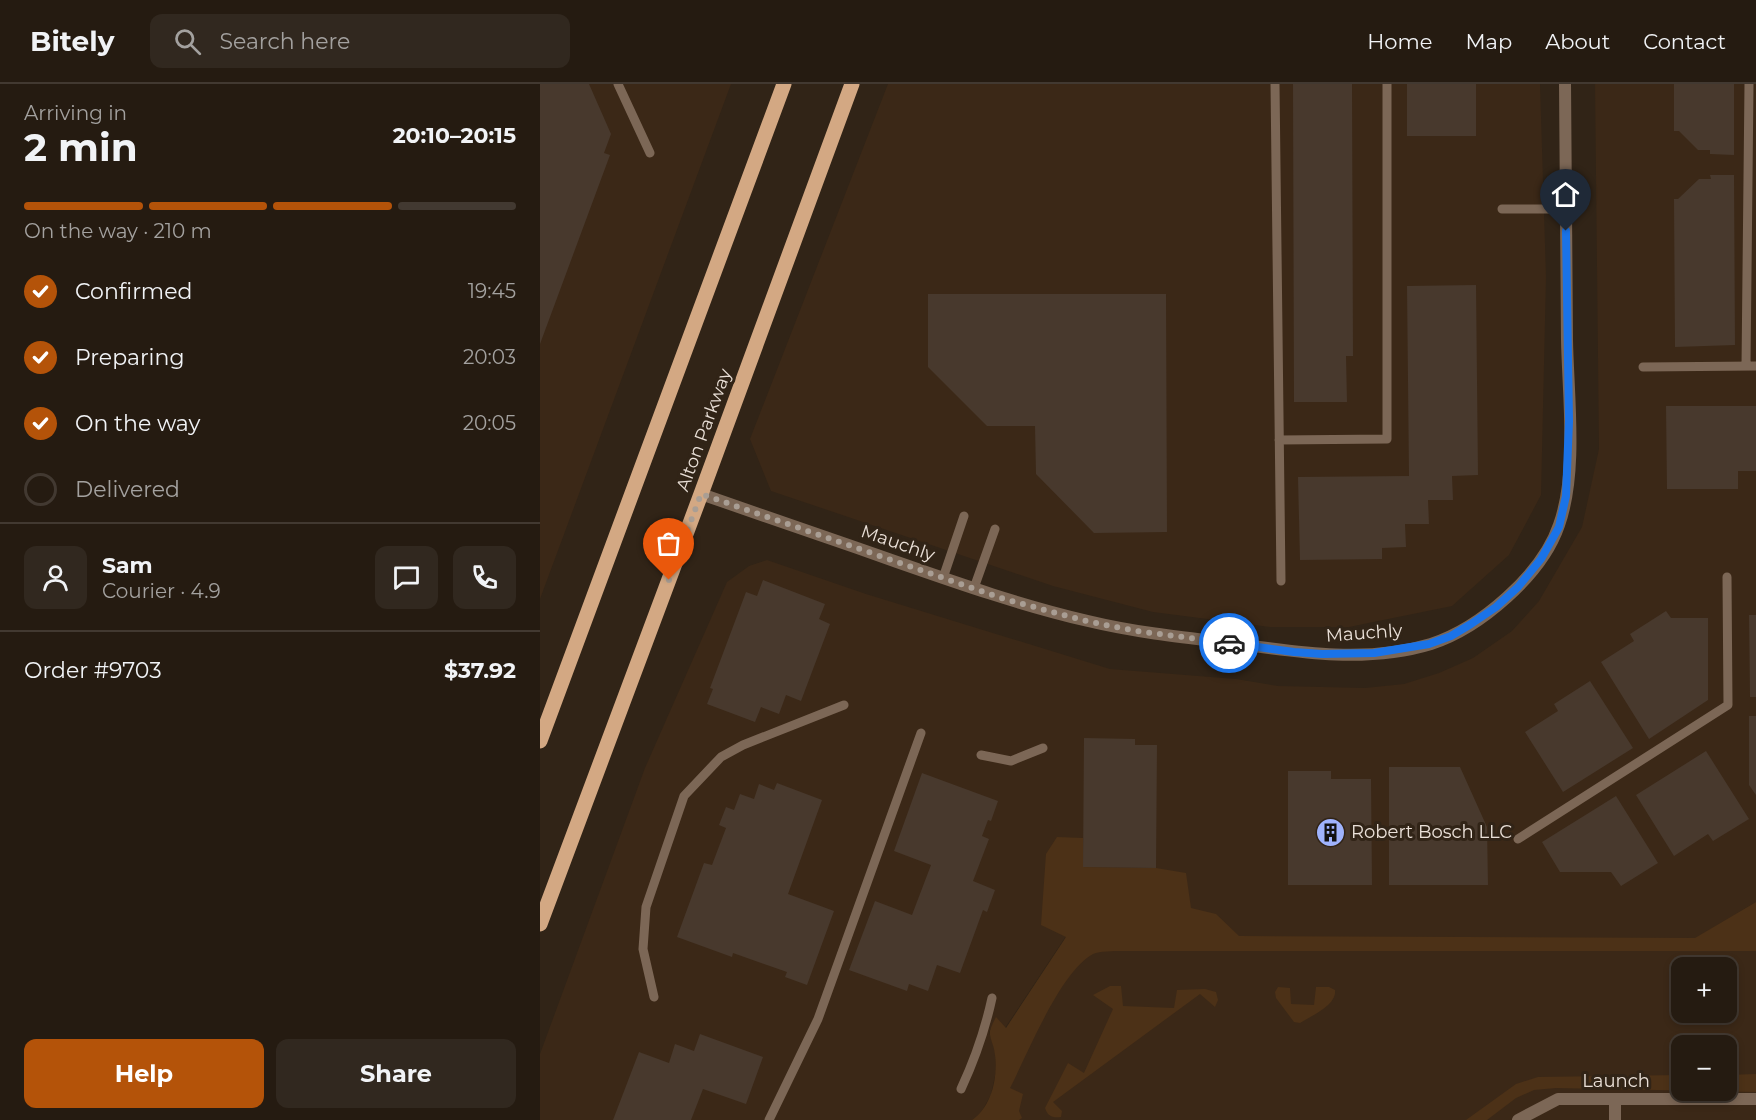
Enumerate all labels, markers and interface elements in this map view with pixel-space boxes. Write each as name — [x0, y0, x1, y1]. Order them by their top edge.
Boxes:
search box — [150, 14, 570, 68]
text: Bitely — [30, 24, 114, 58]
icon: search — [171, 25, 204, 58]
text: Search here — [219, 28, 350, 55]
text: Home — [1367, 29, 1432, 54]
text: Map — [1465, 29, 1512, 54]
text: About — [1545, 29, 1610, 54]
text: Contact — [1643, 29, 1726, 54]
text: Arriving in — [24, 101, 127, 125]
text: 20:10–20:15 — [393, 122, 516, 149]
text: 2 min — [24, 123, 138, 171]
pin — [1540, 169, 1591, 231]
icon: home — [1549, 178, 1582, 211]
text: On the way · 210 m — [24, 219, 212, 243]
icon: check — [24, 275, 57, 308]
text: Confirmed — [75, 278, 192, 305]
text: 19:45 — [468, 279, 516, 303]
icon: check — [24, 341, 57, 374]
text: Preparing — [75, 344, 184, 371]
text: 20:03 — [463, 345, 516, 369]
street label: Alton Parkway — [672, 365, 736, 494]
icon: check — [24, 407, 57, 440]
text: On the way — [75, 410, 200, 437]
text: 20:05 — [463, 411, 516, 435]
text: Delivered — [75, 476, 180, 503]
pin — [643, 518, 694, 580]
street label: Mauchly — [858, 520, 938, 566]
icon: bag — [652, 527, 685, 560]
button: person — [24, 546, 87, 609]
button: chat — [375, 546, 438, 609]
button: phone — [453, 546, 516, 609]
text: Sam — [102, 552, 153, 579]
text: Courier · 4.9 — [102, 579, 221, 603]
courier — [1199, 613, 1259, 673]
street label: Mauchly — [1325, 619, 1403, 647]
icon: car — [1213, 627, 1246, 660]
text: Order #9703 — [24, 657, 162, 684]
text: $37.92 — [444, 657, 516, 684]
building icon: Robert Bosch LLC — [1314, 816, 1346, 848]
place label: Robert Bosch LLC — [1351, 821, 1512, 843]
map controls — [1671, 957, 1737, 1101]
button: + — [1671, 957, 1737, 1023]
button: − — [1671, 1035, 1737, 1101]
button: Help — [24, 1039, 264, 1108]
button: Share — [276, 1039, 516, 1108]
street label: Launch — [1582, 1070, 1650, 1092]

